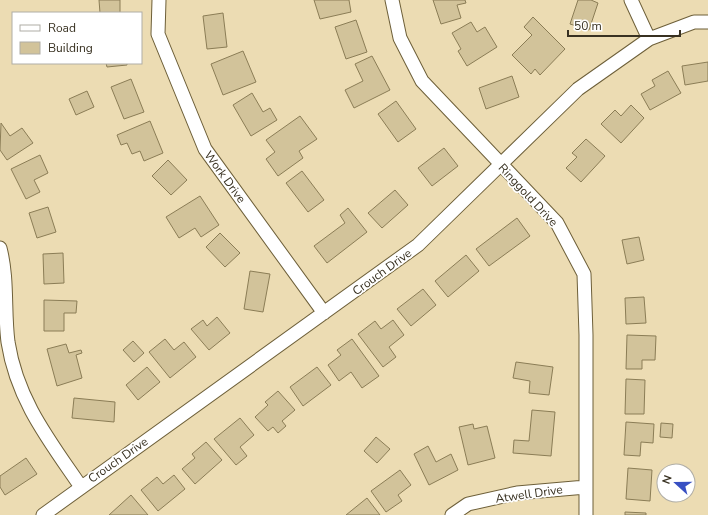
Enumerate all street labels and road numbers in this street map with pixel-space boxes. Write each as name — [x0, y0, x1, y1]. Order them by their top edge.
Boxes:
street label: Work Drive — [201, 148, 249, 206]
street label: Ringgold Drive — [495, 160, 561, 230]
street label: Crouch Drive — [349, 245, 415, 299]
street label: Crouch Drive — [85, 433, 151, 487]
street label: Atwell Drive — [494, 481, 564, 507]

